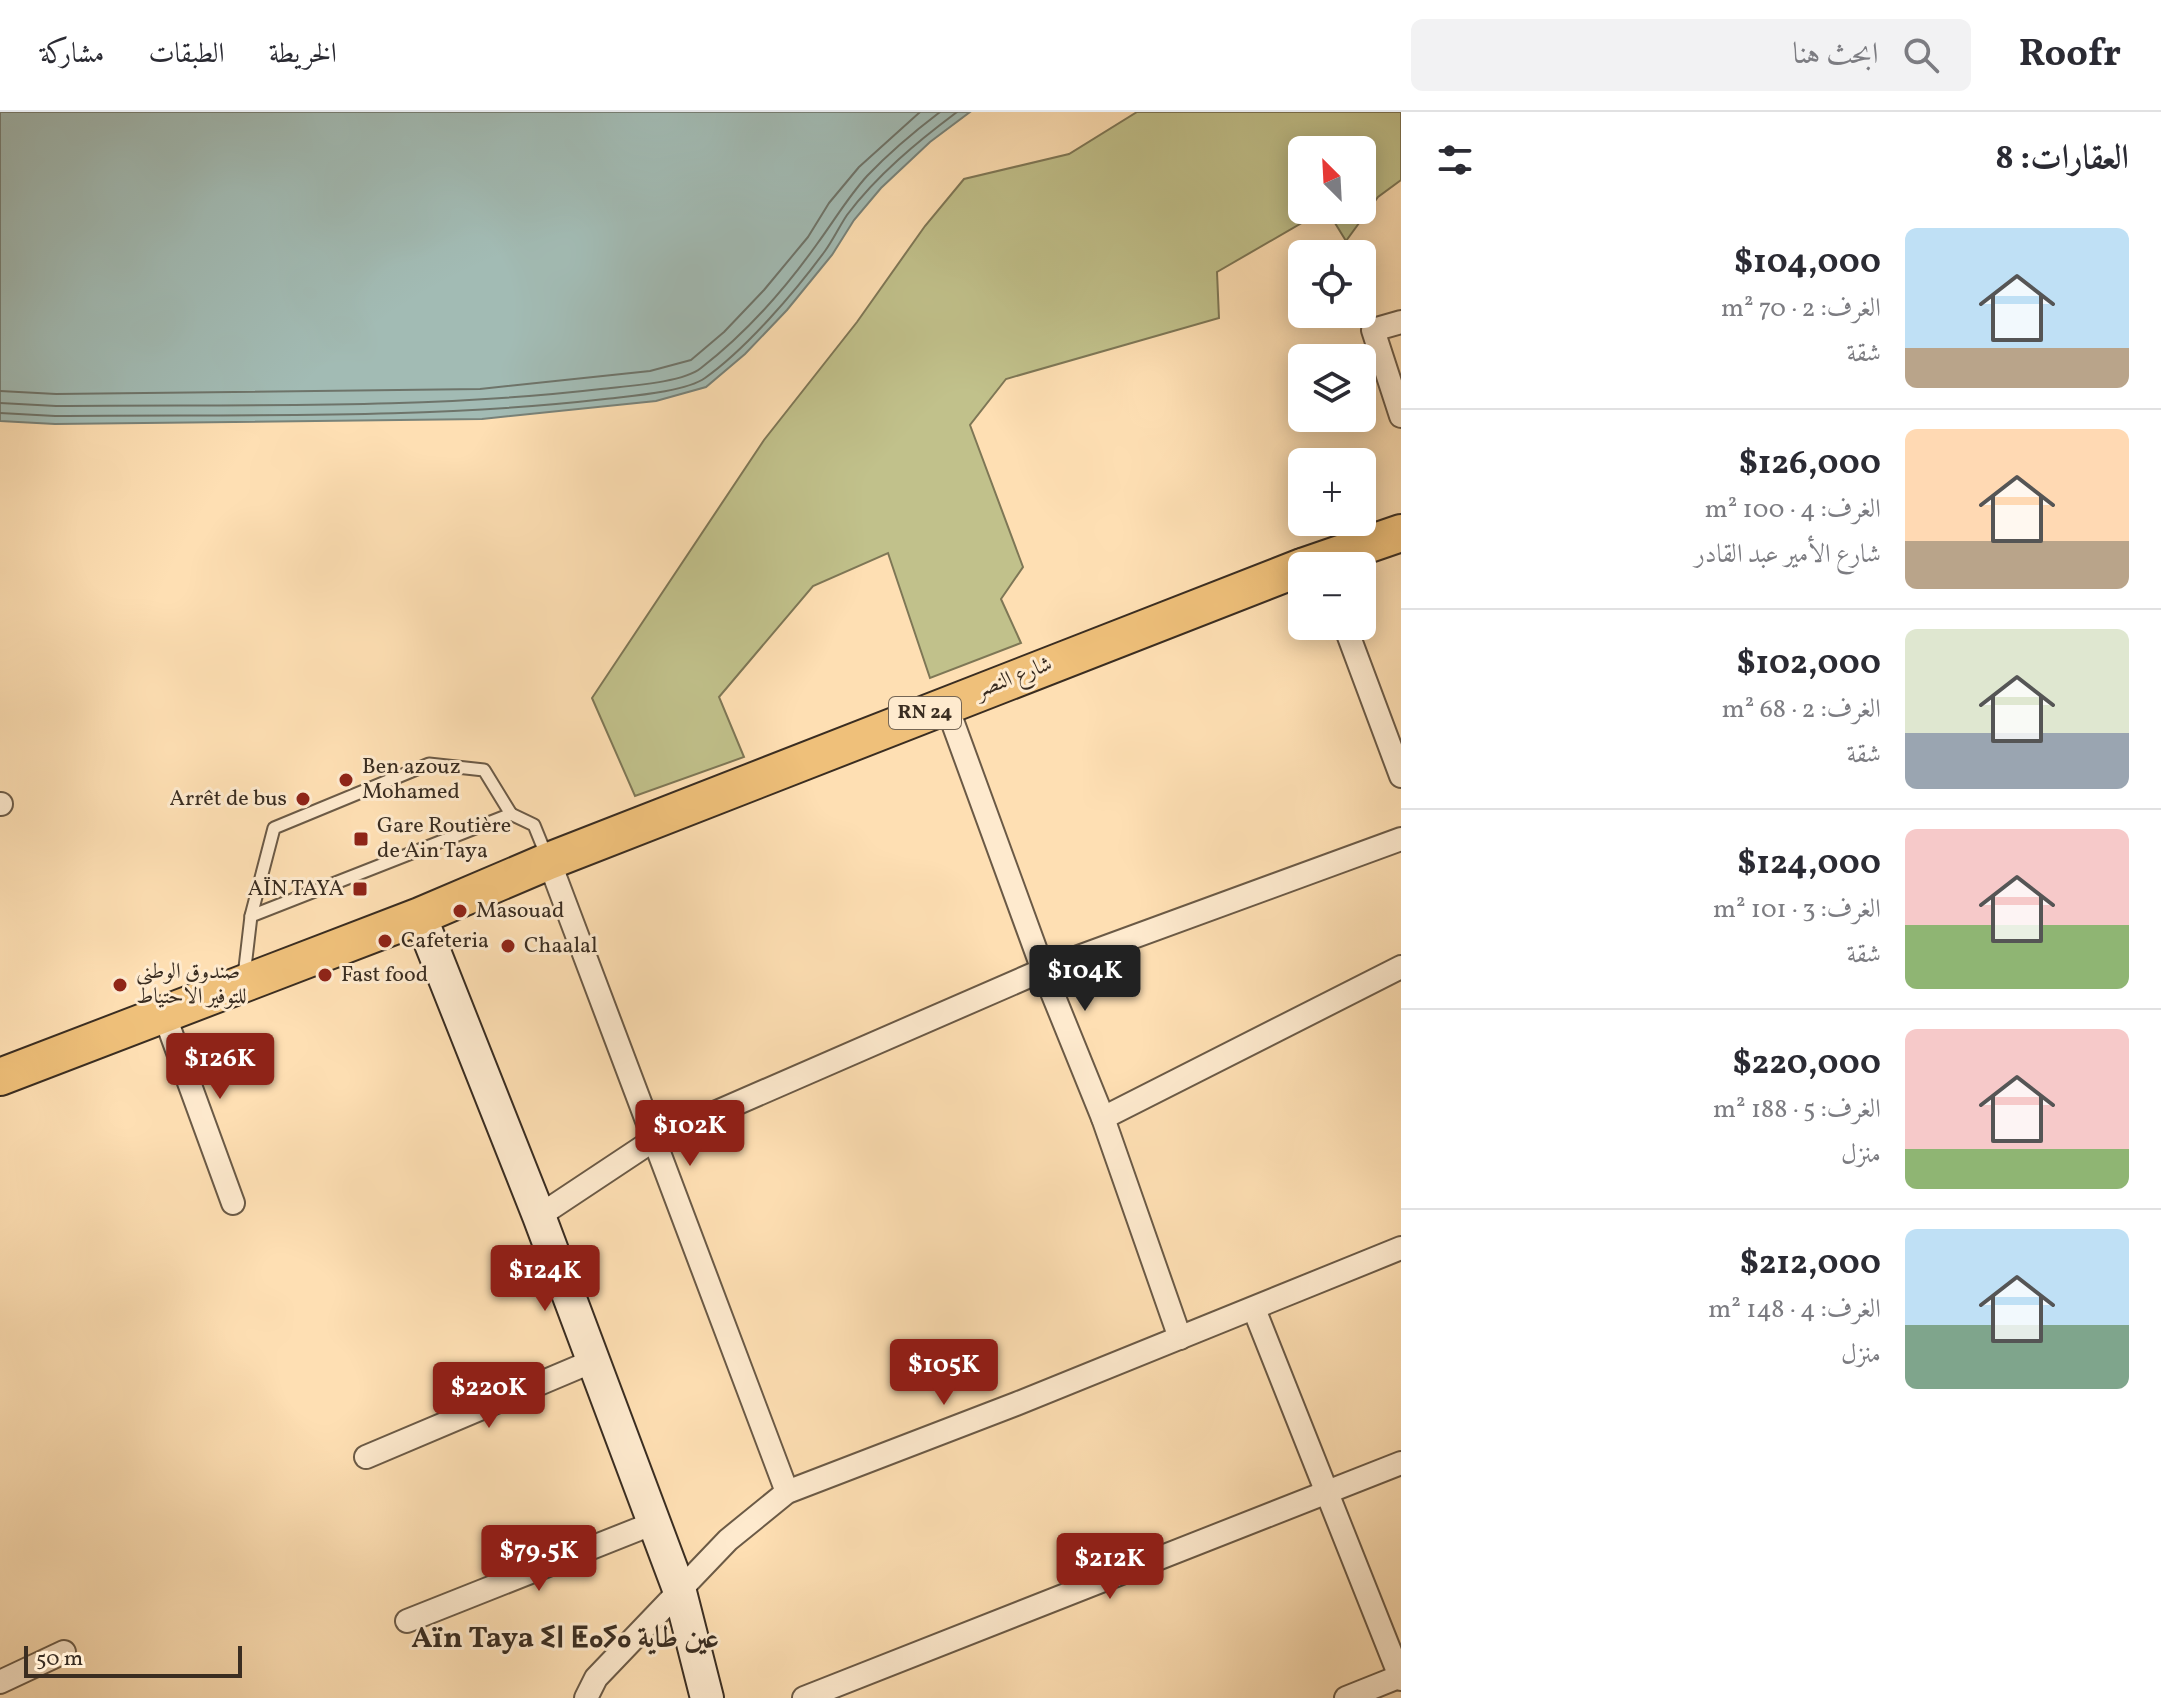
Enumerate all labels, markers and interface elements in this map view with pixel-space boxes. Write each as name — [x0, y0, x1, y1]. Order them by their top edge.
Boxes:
search box — [1411, 19, 1971, 91]
text: Roofr — [2019, 29, 2121, 82]
icon: search — [1899, 33, 1943, 77]
text: ابحث هنا — [1793, 34, 1879, 76]
text: مشاركة — [40, 35, 104, 74]
text: الطبقات — [148, 35, 225, 74]
text: الخريطة — [269, 35, 337, 74]
north arrow — [1288, 136, 1376, 224]
map controls — [1288, 136, 1376, 640]
text: العقارات: 8 — [1995, 136, 2129, 183]
icon: filters — [1433, 138, 1477, 182]
button: locate — [1288, 240, 1376, 328]
text: $104,000 — [1734, 240, 1881, 287]
icon: home — [1969, 260, 2065, 356]
text: الغرف: 2 · 70 m² — [1721, 291, 1881, 327]
text: شقة — [1847, 336, 1881, 372]
button: layers — [1288, 344, 1376, 432]
text: $126,000 — [1739, 441, 1881, 488]
button: + — [1288, 448, 1376, 536]
icon: home — [1969, 461, 2065, 557]
text: الغرف: 4 · 100 m² — [1705, 492, 1881, 528]
text: شارع الأمير عبد القادر — [1695, 537, 1881, 573]
button: − — [1288, 552, 1376, 640]
text: $102,000 — [1736, 641, 1881, 688]
street label: شارع النصر — [969, 649, 1057, 708]
icon: home — [1969, 661, 2065, 757]
text: الغرف: 2 · 68 m² — [1722, 692, 1881, 728]
road number: RN 24 — [889, 697, 961, 729]
text: شقة — [1847, 737, 1881, 773]
place label: Ben azouz Mohamed — [362, 752, 461, 808]
marker: Ben azouz Mohamed — [337, 771, 355, 789]
place label: Arrêt de bus — [169, 784, 287, 815]
marker: Arrêt de bus — [294, 790, 312, 808]
place label: Gare Routière de Ain Taya — [377, 811, 511, 867]
marker: Gare Routière de Ain Taya — [352, 830, 370, 848]
text: $124,000 — [1737, 841, 1881, 888]
icon: home — [1969, 861, 2065, 957]
place label: AÏN TAYA — [248, 874, 344, 905]
marker: AÏN TAYA — [351, 880, 369, 898]
text: الغرف: 3 · 101 m² — [1713, 892, 1881, 928]
place label: Masouad — [476, 896, 564, 927]
marker: Masouad — [451, 902, 469, 920]
place label: Cafeteria — [401, 926, 489, 957]
place label: Chaalal — [524, 931, 598, 962]
marker: Cafeteria — [376, 932, 394, 950]
marker: Chaalal — [499, 937, 517, 955]
text: شقة — [1847, 937, 1881, 973]
pin: $104K — [1029, 945, 1141, 1013]
text: $104K — [1047, 953, 1123, 989]
place label: صندوق الوطني للتوفير الاحتياط — [136, 957, 247, 1013]
place label: Fast food — [341, 960, 428, 991]
marker: Fast food — [316, 966, 334, 984]
marker: صندوق الوطني للتوفير الاحتياط — [111, 976, 129, 994]
pin: $126K — [164, 1033, 276, 1101]
text: $126K — [184, 1041, 256, 1077]
text: $220,000 — [1733, 1041, 1881, 1088]
icon: home — [1969, 1061, 2065, 1157]
text: الغرف: 5 · 188 m² — [1713, 1092, 1881, 1128]
pin: $102K — [634, 1100, 746, 1168]
text: $102K — [653, 1108, 727, 1144]
text: منزل — [1841, 1137, 1881, 1173]
text: $212,000 — [1740, 1241, 1881, 1288]
pin: $124K — [489, 1245, 601, 1313]
text: $124K — [509, 1253, 581, 1289]
icon: home — [1969, 1261, 2065, 1357]
text: الغرف: 4 · 148 m² — [1708, 1292, 1881, 1328]
text: منزل — [1841, 1337, 1881, 1373]
pin: $105K — [888, 1339, 1000, 1407]
text: $105K — [908, 1347, 980, 1383]
pin: $220K — [433, 1362, 545, 1430]
text: $220K — [451, 1370, 527, 1406]
pin: $79.5K — [474, 1525, 604, 1593]
text: $79.5K — [499, 1533, 579, 1569]
pin: $212K — [1054, 1533, 1166, 1601]
text: $212K — [1075, 1541, 1145, 1577]
district label: Aïn Taya ⵉⵏ ⵟⴰⵢⴰ عين طاية — [411, 1618, 719, 1660]
scale bar — [24, 1642, 242, 1678]
text: 50 m — [36, 1644, 83, 1675]

